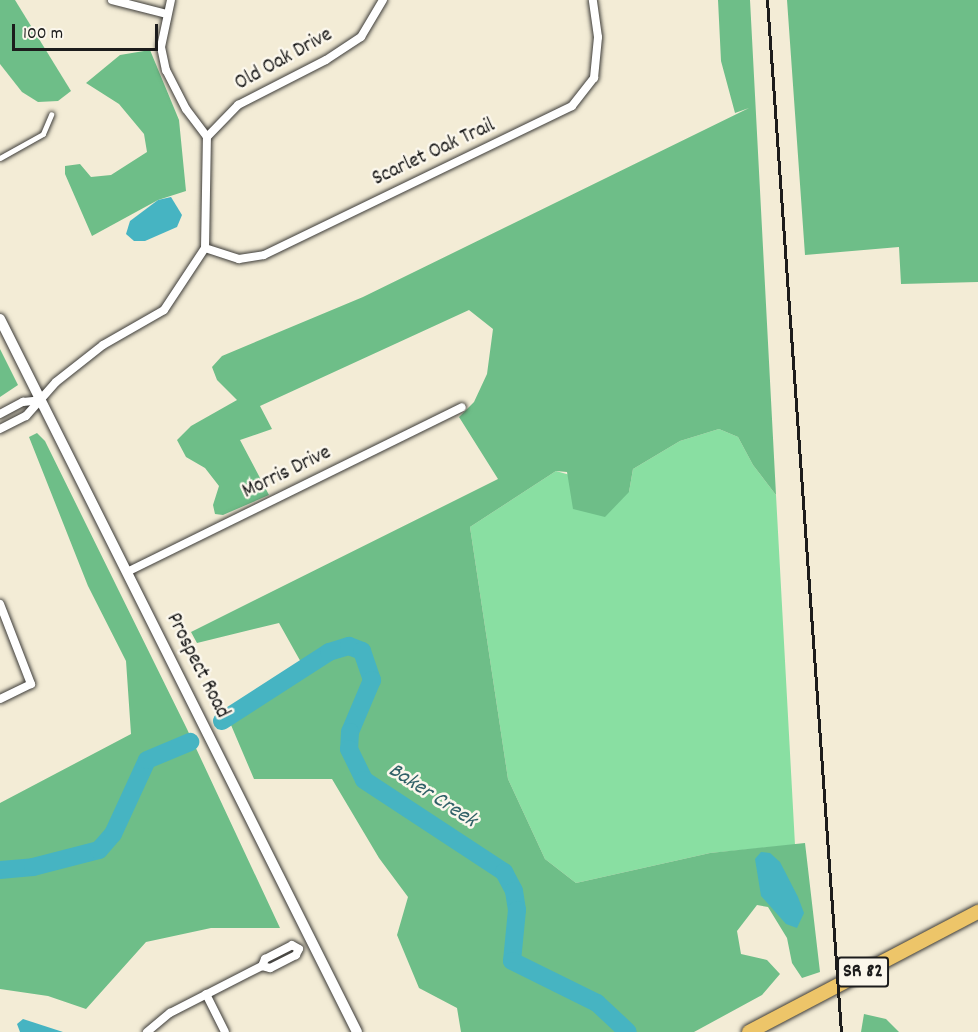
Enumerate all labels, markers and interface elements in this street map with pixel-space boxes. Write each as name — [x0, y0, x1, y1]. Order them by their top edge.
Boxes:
scale bar — [15, 12, 160, 50]
text: 100 m — [23, 22, 63, 47]
street label: Old Oak Drive — [231, 23, 337, 97]
street label: Scarlet Oak Trail — [369, 114, 499, 192]
street label: Morris Drive — [239, 441, 335, 505]
street label: Prospect Road — [160, 609, 234, 723]
water label: Baker Creek — [383, 758, 481, 834]
road number: SR 82 — [836, 955, 890, 989]

